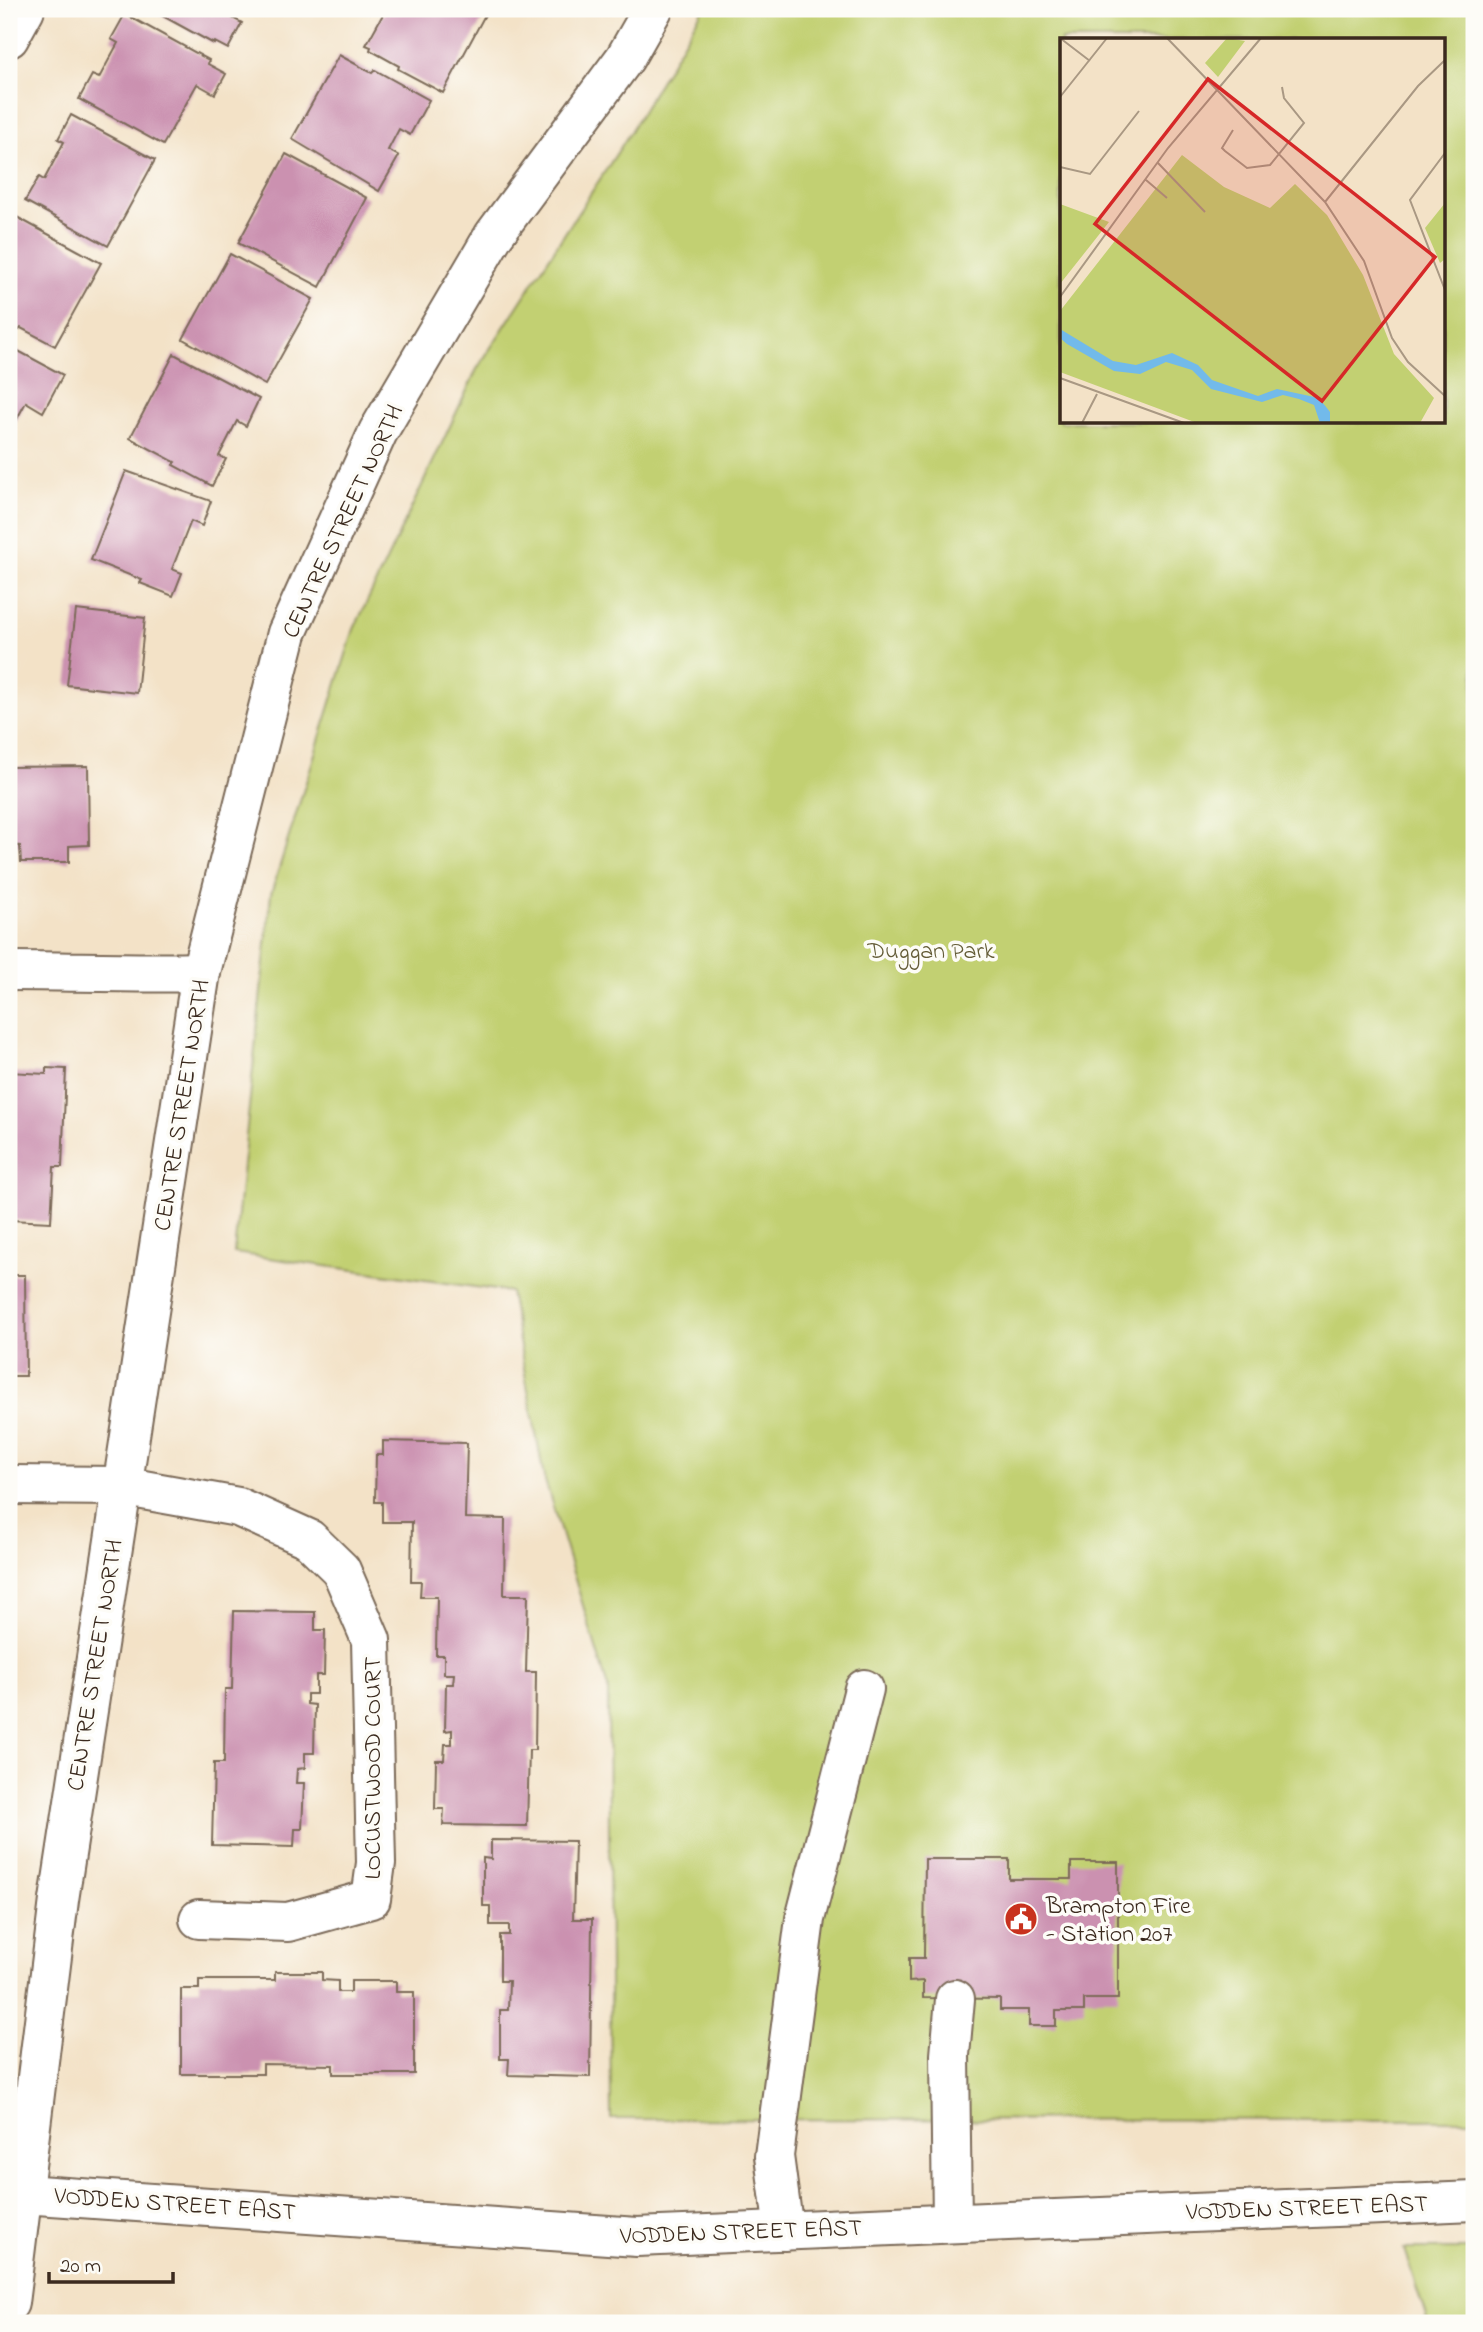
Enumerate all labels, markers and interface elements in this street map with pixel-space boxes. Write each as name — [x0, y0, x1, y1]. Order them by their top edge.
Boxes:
inset map — [1060, 38, 1444, 424]
street label: CENTRE STREET NORTH — [275, 399, 414, 645]
park label: Duggan Park — [866, 935, 995, 970]
street label: CENTRE STREET NORTH — [146, 977, 221, 1234]
street label: CENTRE STREET NORTH — [59, 1537, 134, 1794]
street label: LOCUSTWOOD COURT — [357, 1656, 392, 1879]
place label: Brampton Fire - Station 207 — [1045, 1890, 1191, 1953]
public building icon: Brampton Fire - Station 207 — [1002, 1900, 1040, 1938]
street label: VODDEN STREET EAST — [52, 2180, 297, 2231]
street label: VODDEN STREET EAST — [1185, 2188, 1429, 2231]
street label: VODDEN STREET EAST — [619, 2212, 863, 2255]
scale bar — [49, 2241, 173, 2285]
text: 20 m — [60, 2252, 101, 2282]

